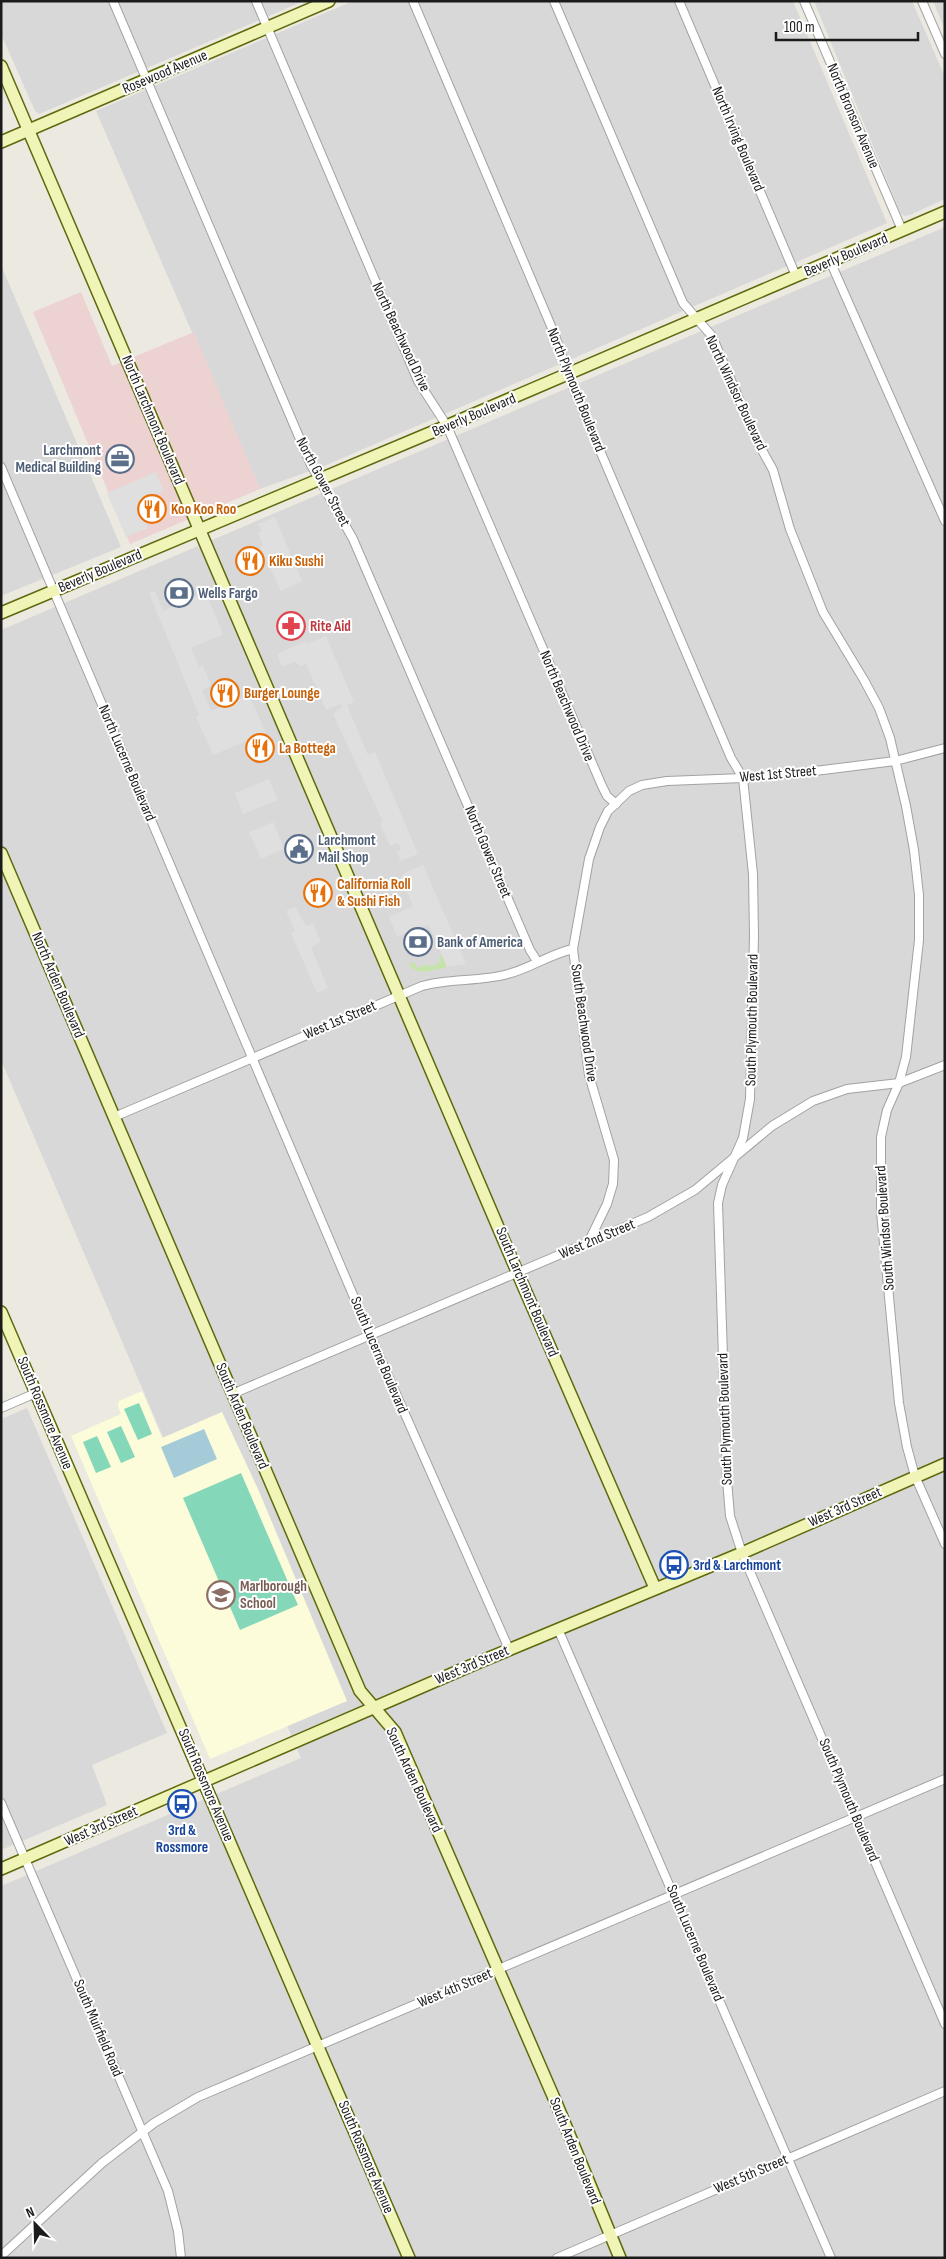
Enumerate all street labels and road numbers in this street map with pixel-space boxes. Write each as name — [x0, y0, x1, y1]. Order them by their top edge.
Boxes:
street label: Rosewood Avenue — [120, 46, 210, 98]
street label: North Bronson Avenue — [822, 61, 884, 171]
street label: North Irving Boulevard — [707, 84, 769, 194]
street label: Beverly Boulevard — [801, 229, 891, 281]
street label: North Beachwood Drive — [367, 279, 435, 395]
street label: North Plymouth Boulevard — [543, 325, 609, 455]
street label: North Windsor Boulevard — [701, 332, 771, 454]
street label: North Larchmont Boulevard — [117, 353, 189, 487]
street label: Beverly Boulevard — [429, 389, 519, 441]
street label: North Gower Street — [292, 434, 355, 530]
street label: Beverly Boulevard — [55, 545, 145, 597]
street label: North Beachwood Drive — [535, 648, 599, 764]
street label: North Lucerne Boulevard — [94, 702, 160, 824]
street label: West 1st Street — [739, 761, 818, 787]
street label: North Gower Street — [460, 803, 516, 901]
street label: North Arden Boulevard — [27, 929, 89, 1041]
street label: South Plymouth Boulevard — [741, 954, 763, 1086]
street label: South Beachwood Drive — [566, 963, 602, 1083]
street label: West 1st Street — [301, 996, 380, 1044]
street label: South Windsor Boulevard — [871, 1165, 899, 1291]
street label: West 2nd Street — [556, 1214, 638, 1264]
street label: South Larchmont Boulevard — [491, 1224, 563, 1360]
street label: South Lucerne Boulevard — [346, 1294, 412, 1416]
street label: South Plymouth Boulevard — [713, 1353, 737, 1485]
street label: South Rossmore Avenue — [13, 1354, 77, 1472]
street label: South Arden Boulevard — [211, 1360, 273, 1472]
street label: West 3rd Street — [805, 1482, 885, 1532]
street label: West 3rd Street — [432, 1641, 512, 1689]
street label: South Arden Boulevard — [381, 1724, 447, 1836]
street label: South Rossmore Avenue — [174, 1726, 238, 1844]
street label: South Plymouth Boulevard — [814, 1735, 884, 1865]
street label: West 3rd Street — [61, 1801, 141, 1851]
street label: South Lucerne Boulevard — [662, 1882, 728, 2004]
street label: West 4th Street — [415, 1964, 496, 2012]
street label: South Muirfield Road — [69, 1977, 127, 2079]
street label: South Arden Boulevard — [545, 2095, 605, 2207]
street label: South Rossmore Avenue — [334, 2098, 398, 2216]
street label: West 5th Street — [711, 2150, 791, 2198]

